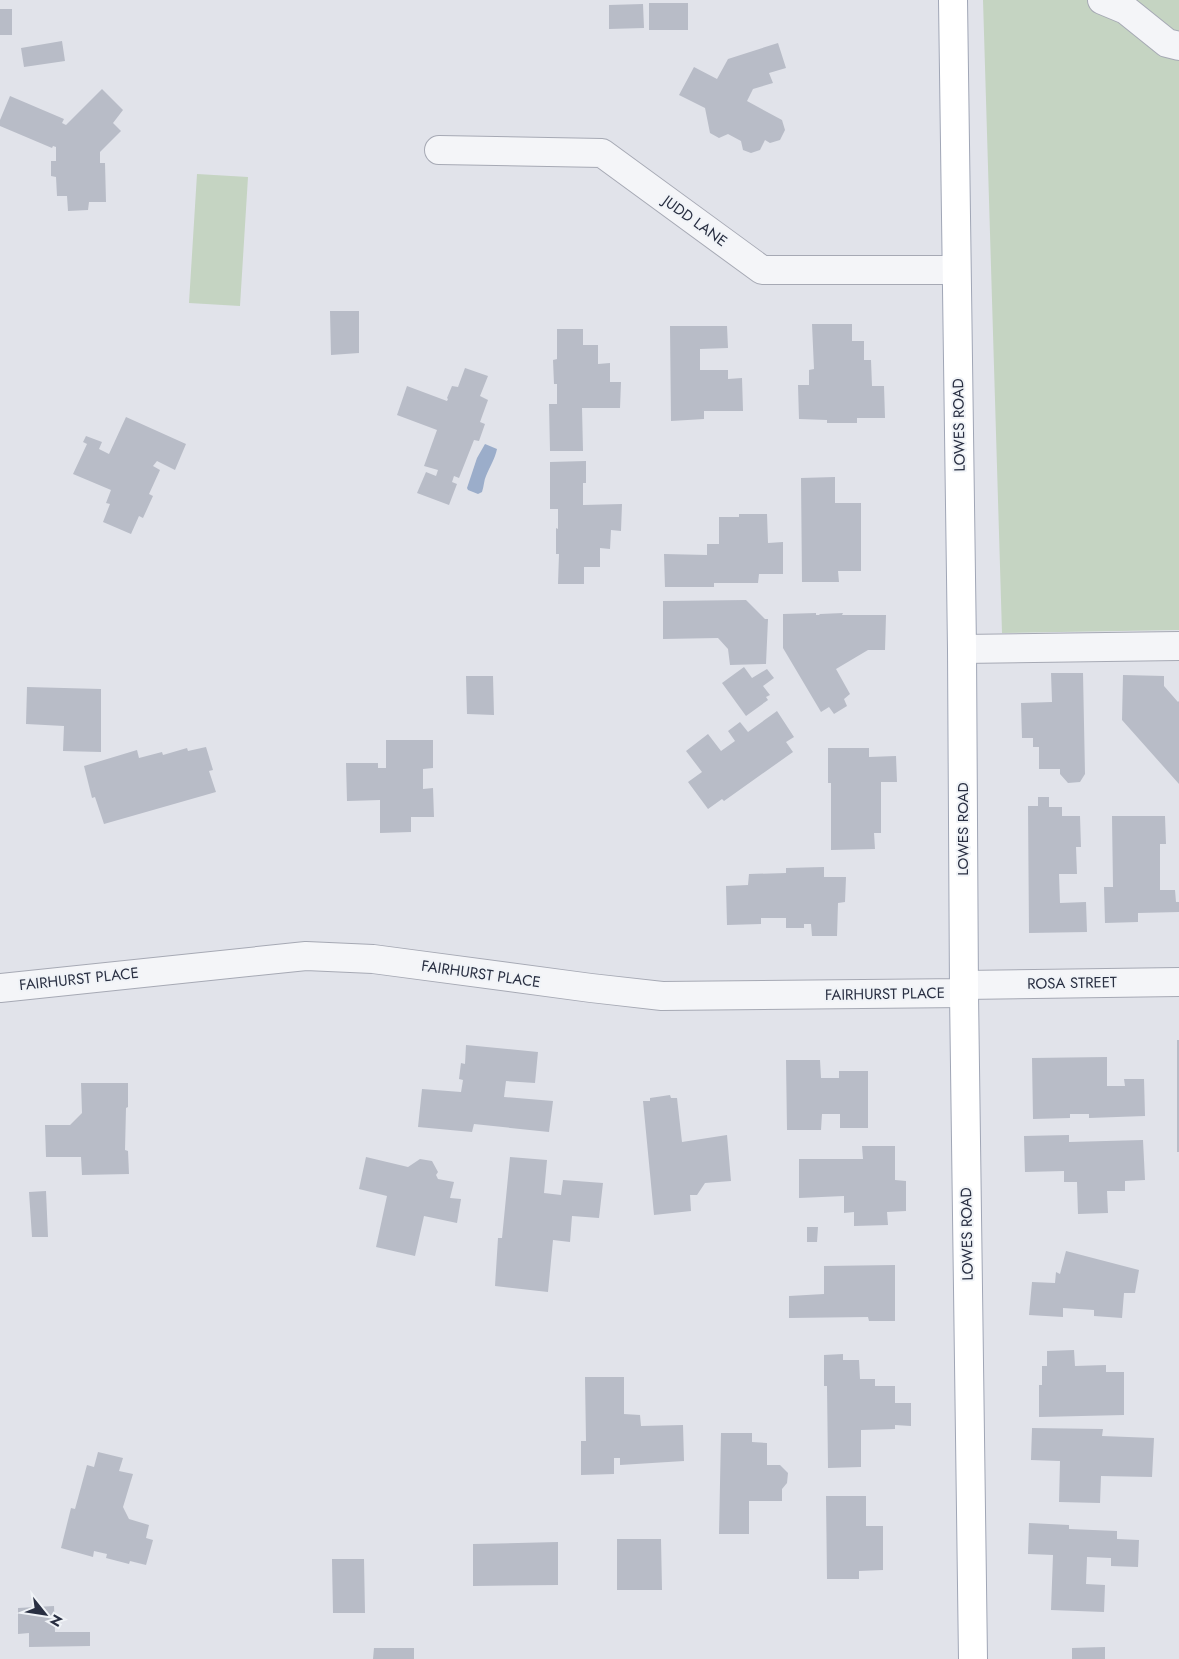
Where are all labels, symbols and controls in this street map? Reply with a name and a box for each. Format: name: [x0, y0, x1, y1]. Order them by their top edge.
street label: JUDD LANE: [657, 189, 732, 252]
street label: LOWES ROAD: [947, 378, 971, 472]
street label: LOWES ROAD: [952, 782, 974, 876]
street label: FAIRHURST PLACE: [420, 955, 542, 993]
street label: FAIRHURST PLACE: [18, 962, 140, 996]
street label: ROSA STREET: [1027, 971, 1117, 995]
street label: FAIRHURST PLACE: [825, 982, 945, 1006]
street label: LOWES ROAD: [955, 1187, 979, 1281]
north arrow: [20, 1589, 70, 1639]
text: N: [45, 1611, 68, 1630]

